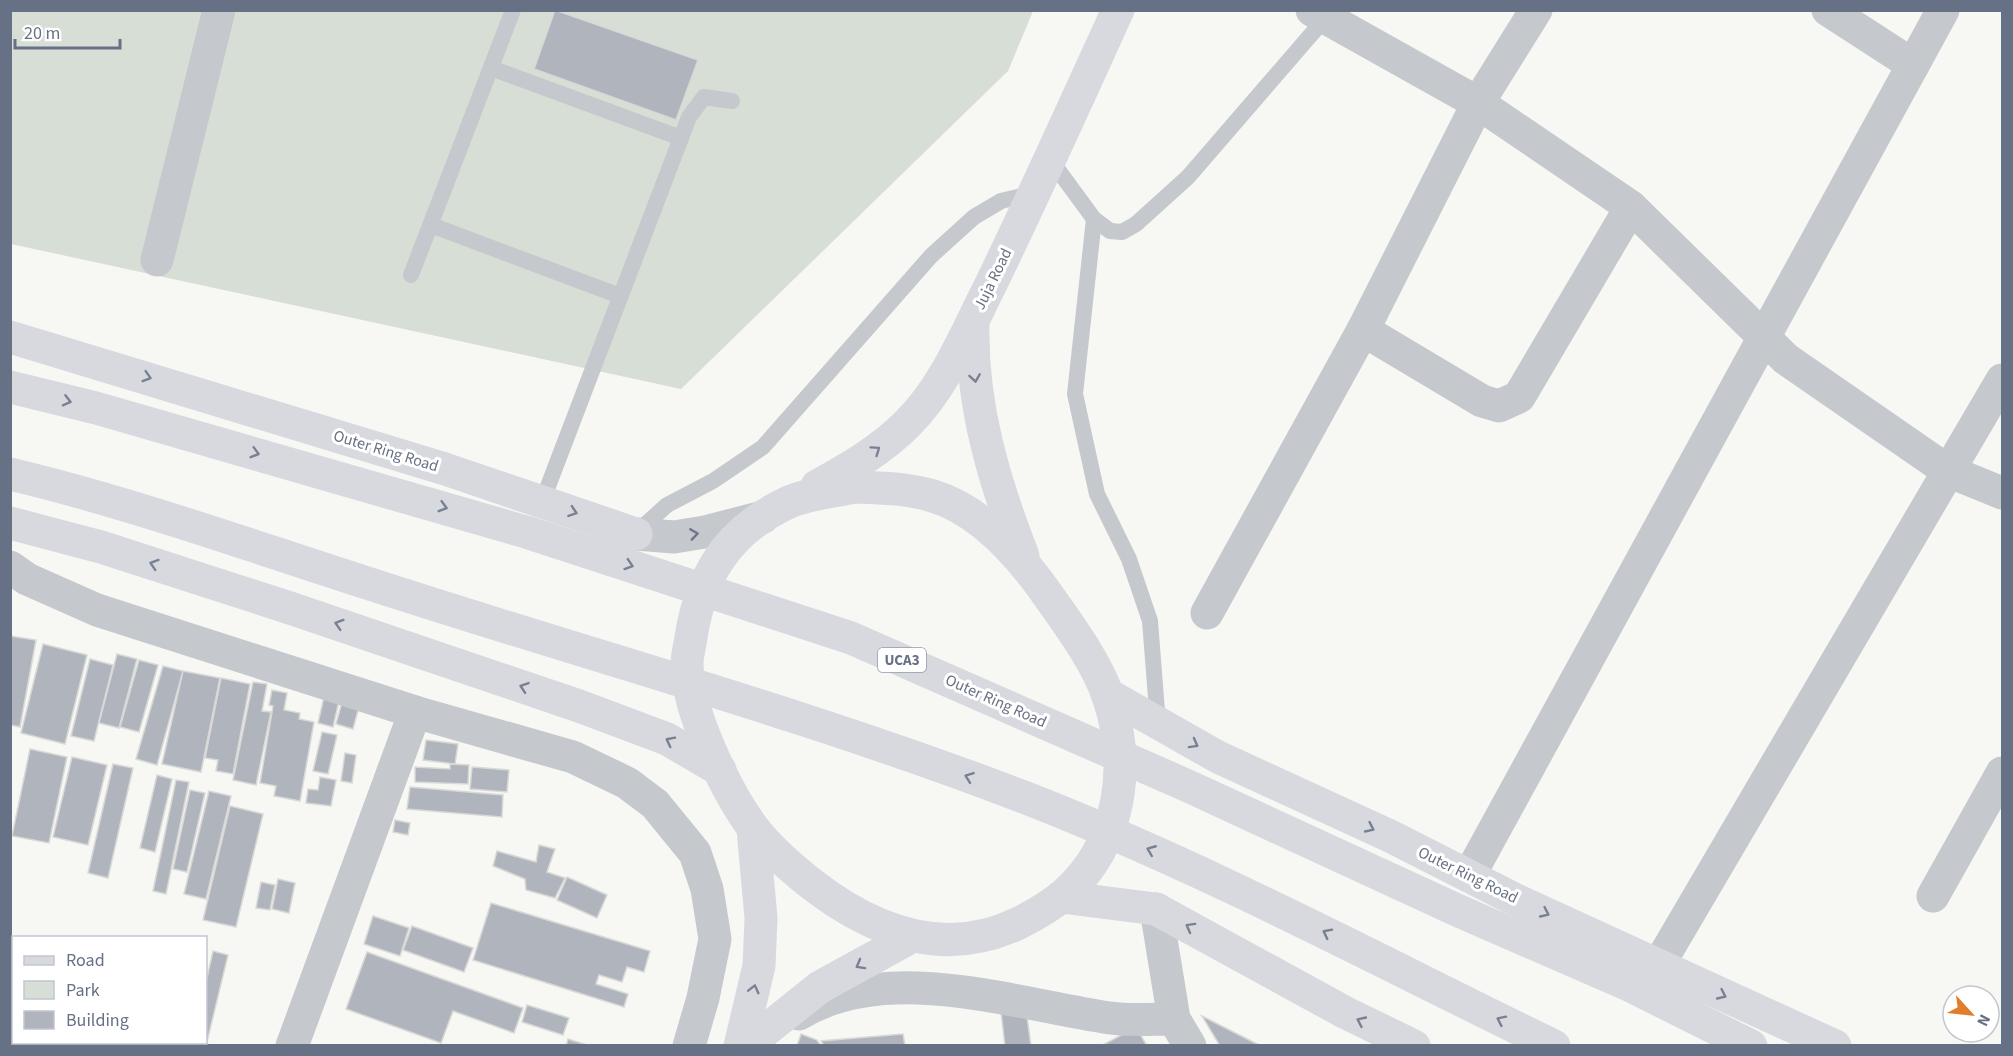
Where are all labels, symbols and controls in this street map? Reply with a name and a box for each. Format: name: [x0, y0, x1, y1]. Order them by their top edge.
scale bar: [15, 12, 120, 50]
text: 20 m: [24, 21, 60, 46]
street label: Juja Road: [969, 245, 1017, 313]
one-way arrow: [141, 370, 152, 382]
one-way arrow: [969, 374, 981, 383]
one-way arrow: [62, 393, 72, 406]
street label: Outer Ring Road: [331, 425, 441, 477]
one-way arrow: [249, 446, 260, 458]
one-way arrow: [870, 447, 881, 458]
one-way arrow: [437, 500, 448, 512]
one-way arrow: [567, 505, 578, 518]
one-way arrow: [689, 528, 698, 540]
one-way arrow: [623, 558, 634, 570]
one-way arrow: [149, 559, 160, 571]
one-way arrow: [334, 619, 345, 631]
road number: UCA3: [878, 648, 926, 672]
street label: Outer Ring Road: [942, 669, 1050, 733]
one-way arrow: [519, 681, 530, 694]
one-way arrow: [665, 736, 676, 748]
one-way arrow: [1188, 737, 1198, 748]
one-way arrow: [965, 772, 975, 785]
one-way arrow: [1364, 820, 1375, 832]
street label: Outer Ring Road: [1414, 841, 1522, 909]
one-way arrow: [1146, 845, 1157, 857]
one-way arrow: [1539, 906, 1550, 918]
one-way arrow: [1186, 923, 1196, 934]
one-way arrow: [1322, 929, 1333, 940]
legend: [12, 936, 207, 1044]
text: Road: [66, 948, 105, 973]
one-way arrow: [856, 958, 866, 969]
text: Park: [66, 978, 100, 1003]
one-way arrow: [746, 984, 759, 994]
north arrow: [1941, 984, 2001, 1044]
one-way arrow: [1716, 988, 1727, 1000]
text: Building: [66, 1008, 129, 1033]
text: N: [1971, 1011, 1996, 1030]
one-way arrow: [1497, 1015, 1508, 1027]
one-way arrow: [1357, 1016, 1368, 1028]

